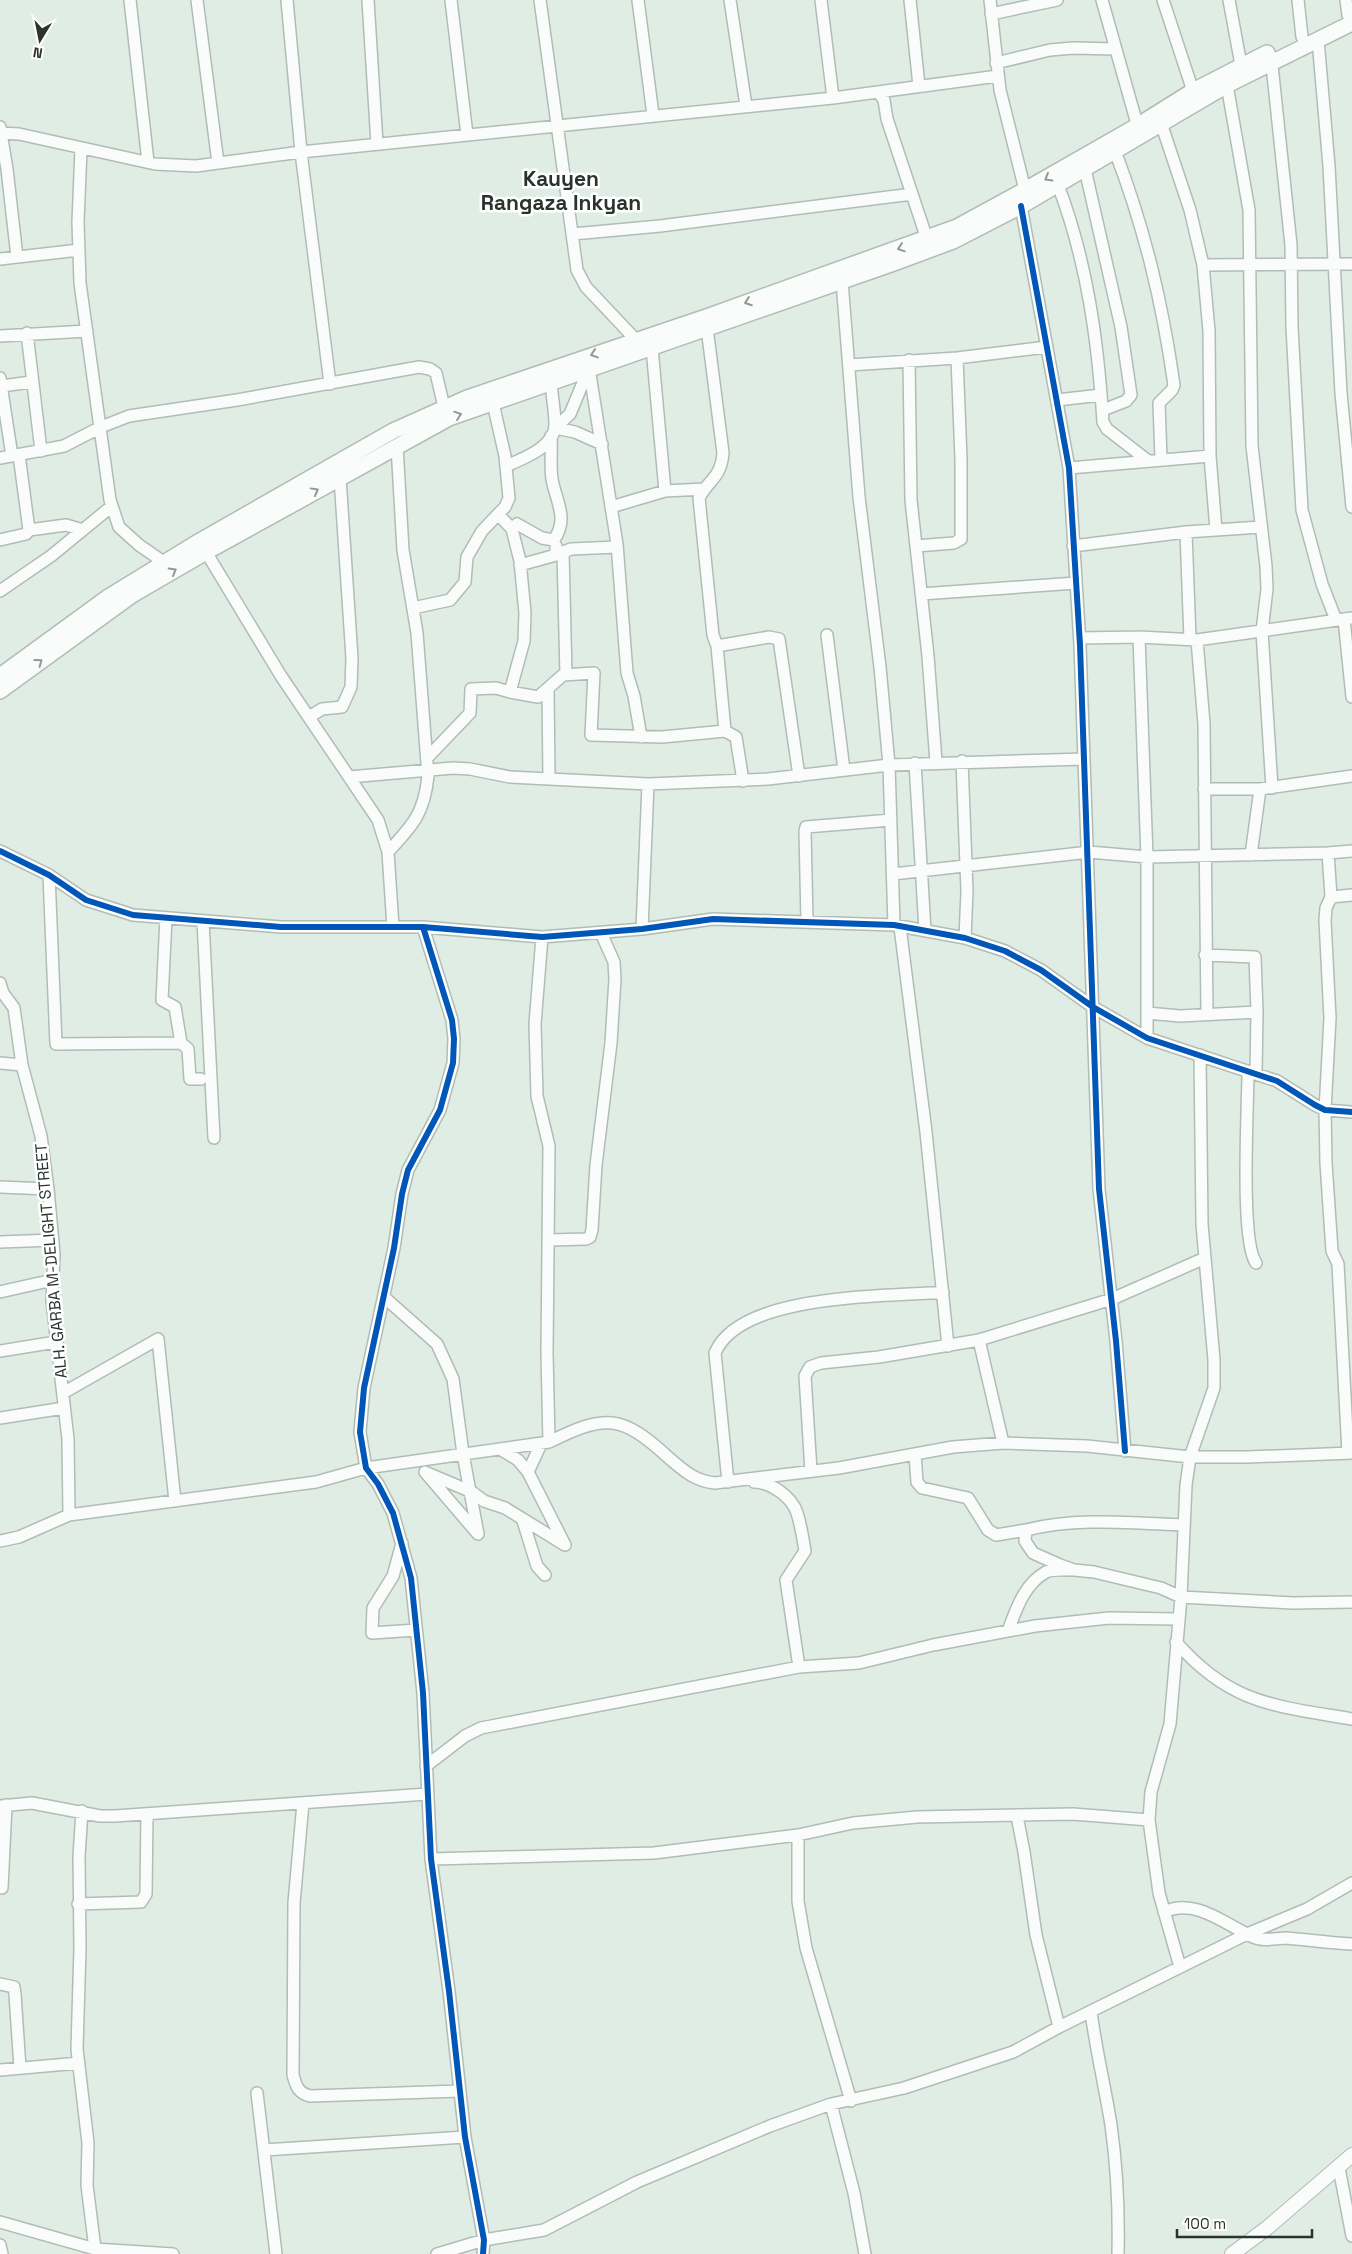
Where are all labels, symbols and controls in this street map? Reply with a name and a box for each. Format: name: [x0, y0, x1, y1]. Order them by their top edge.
north arrow: [15, 15, 65, 65]
text: N: [32, 43, 44, 62]
district label: Kauyen Rangaza Inkyan: [481, 165, 641, 216]
one-way arrow: [1044, 171, 1053, 181]
one-way arrow: [898, 242, 906, 252]
one-way arrow: [744, 296, 753, 306]
one-way arrow: [591, 349, 599, 359]
one-way arrow: [454, 410, 462, 420]
one-way arrow: [310, 487, 319, 497]
one-way arrow: [168, 567, 177, 577]
one-way arrow: [33, 659, 43, 668]
street label: ALH. GARBA M-DELIGHT STREET: [30, 1143, 72, 1379]
scale bar: [1177, 2206, 1312, 2238]
text: 100 m: [1184, 2214, 1226, 2233]

